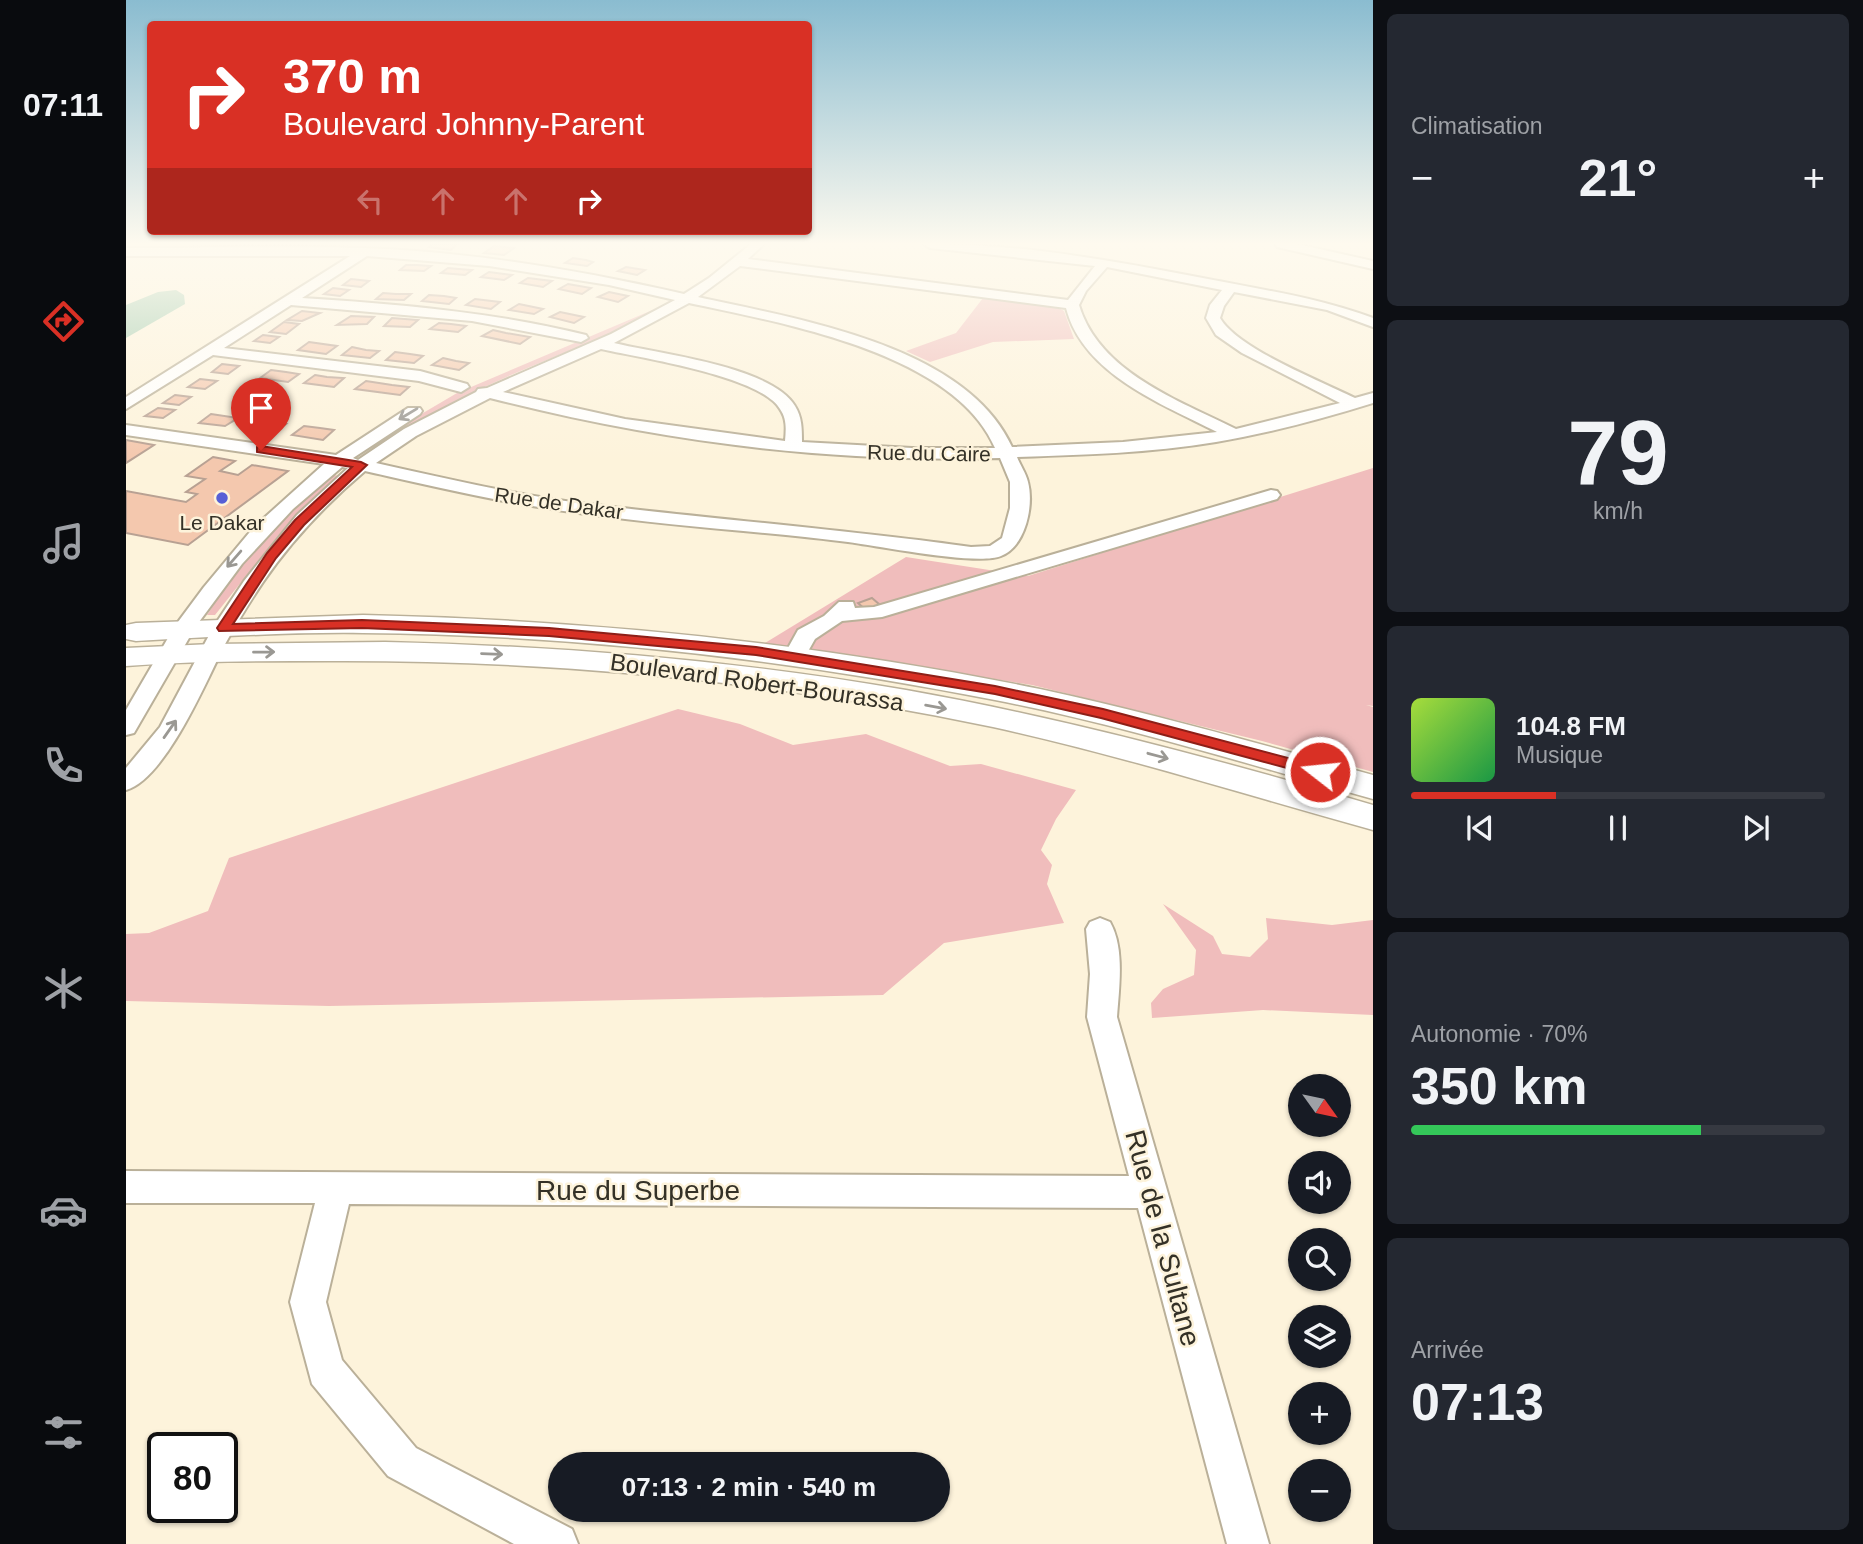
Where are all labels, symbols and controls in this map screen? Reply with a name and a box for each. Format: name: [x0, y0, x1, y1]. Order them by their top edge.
icon: right: [168, 49, 259, 140]
text: 370 m: [283, 49, 422, 103]
text: 07:11: [23, 87, 103, 123]
text: Boulevard Johnny-Parent: [283, 106, 644, 142]
text: Climatisation: [1411, 113, 1543, 139]
text: 21°: [1579, 149, 1657, 207]
text: −: [1411, 157, 1433, 199]
text: +: [1803, 157, 1825, 199]
icon: left: [351, 182, 389, 220]
icon: ahead: [424, 182, 462, 220]
icon: ahead: [497, 182, 535, 220]
icon: right: [570, 182, 608, 220]
icon: directions: [39, 297, 88, 346]
pin: [231, 378, 291, 450]
icon: arrive: [242, 389, 280, 427]
text: 79: [1567, 402, 1669, 503]
one-way arrow: [399, 408, 419, 422]
street label: Rue du Caire: [867, 440, 991, 466]
street label: Rue de Dakar: [493, 483, 625, 523]
marker: Le Dakar: [214, 490, 230, 506]
text: km/h: [1593, 498, 1643, 524]
place label: Le Dakar: [179, 511, 265, 534]
icon: music: [39, 519, 88, 568]
one-way arrow: [226, 550, 242, 568]
one-way arrow: [253, 645, 276, 659]
one-way arrow: [480, 648, 503, 661]
street label: Boulevard Robert-Bourassa: [608, 648, 906, 716]
one-way arrow: [924, 701, 947, 714]
text: 104.8 FM: [1516, 711, 1626, 741]
one-way arrow: [163, 720, 177, 739]
position arrow: [1283, 735, 1357, 809]
icon: phone: [39, 741, 88, 790]
text: Musique: [1516, 742, 1603, 768]
one-way arrow: [1146, 750, 1169, 763]
icon: previous: [1461, 809, 1499, 847]
icon: pause: [1599, 809, 1637, 847]
icon: next: [1737, 809, 1775, 847]
icon: climate: [39, 964, 88, 1013]
text: Autonomie · 70%: [1411, 1021, 1587, 1047]
text: 350 km: [1411, 1057, 1587, 1115]
north arrow: [1288, 1074, 1351, 1138]
map controls: [1288, 1074, 1351, 1522]
street label: Rue de la Sultane: [1119, 1126, 1207, 1350]
button: sound: [1288, 1151, 1351, 1214]
street label: Rue du Superbe: [536, 1175, 740, 1206]
icon: car: [39, 1186, 88, 1235]
button: search: [1288, 1228, 1351, 1291]
button: layers: [1288, 1305, 1351, 1368]
text: Arrivée: [1411, 1337, 1484, 1363]
text: 07:13: [1411, 1373, 1544, 1431]
button: +: [1288, 1382, 1351, 1445]
icon: filters: [39, 1408, 88, 1457]
speed limit sign: 80: [147, 1432, 238, 1523]
button: −: [1288, 1459, 1351, 1522]
text: 07:13 · 2 min · 540 m: [622, 1472, 876, 1502]

